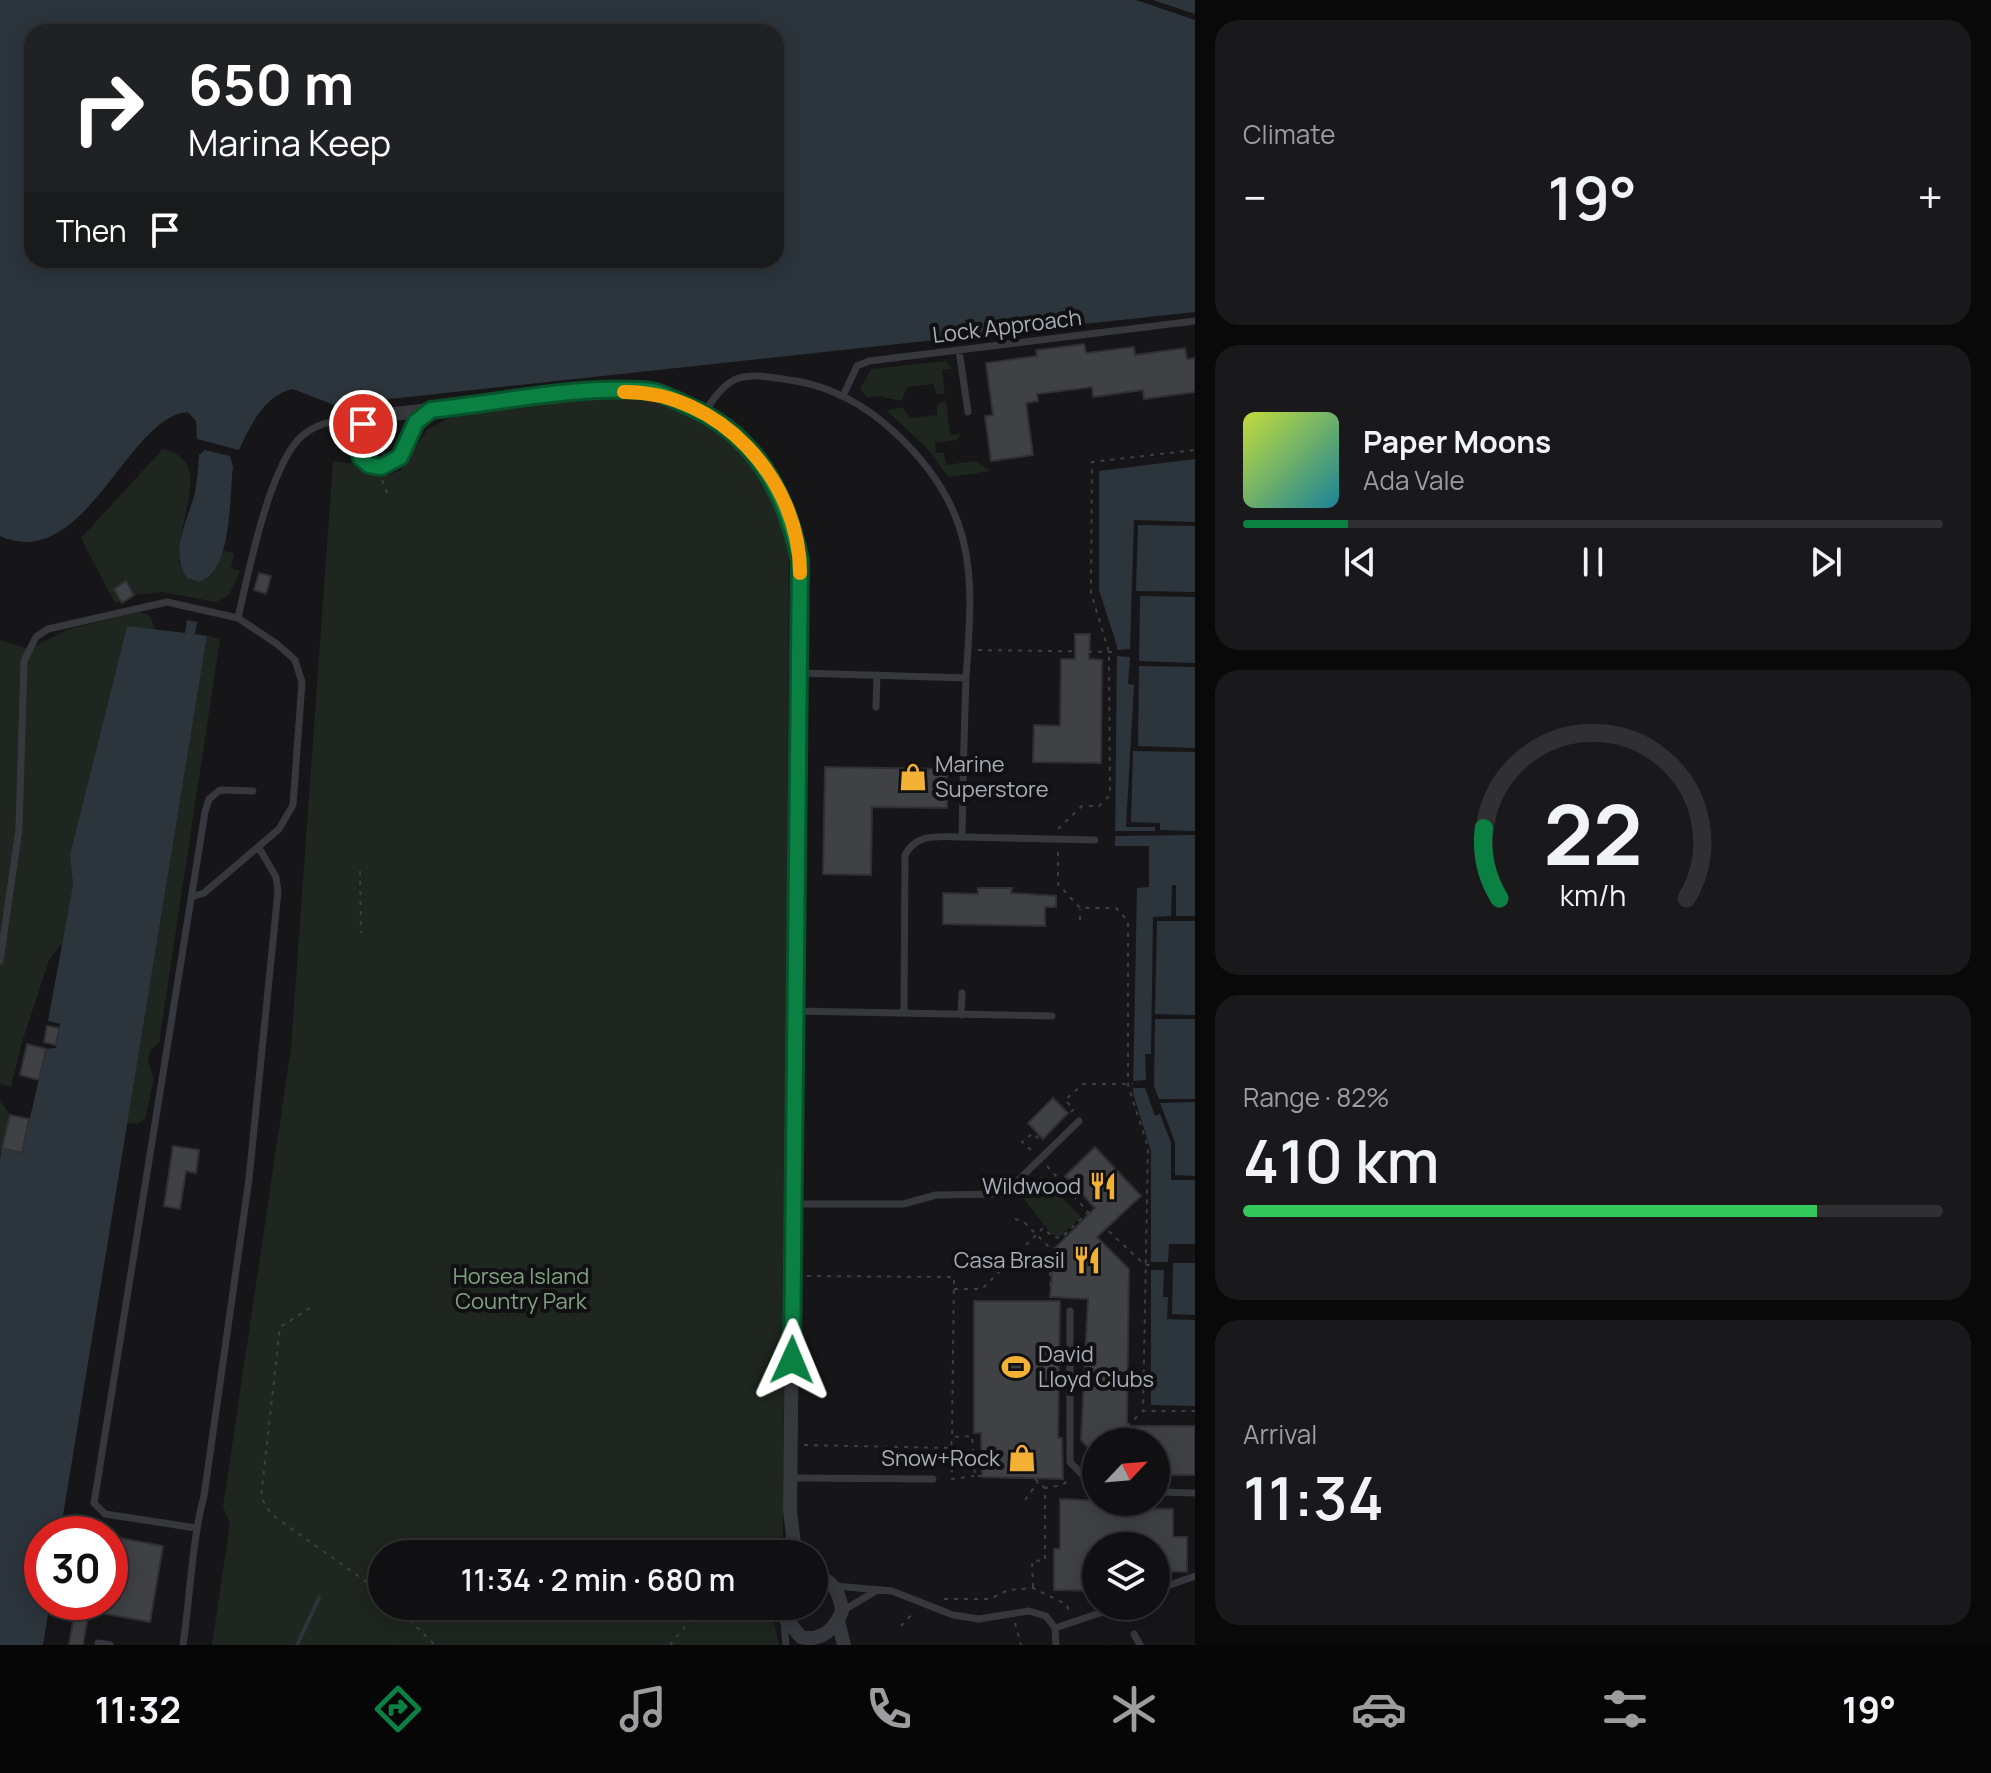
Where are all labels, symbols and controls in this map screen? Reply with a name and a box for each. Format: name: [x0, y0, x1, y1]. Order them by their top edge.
text: 650 m: [188, 45, 354, 122]
icon: right: [56, 56, 160, 160]
text: Climate: [1243, 116, 1335, 152]
text: Marina Keep: [188, 118, 391, 167]
text: 19°: [1547, 156, 1637, 238]
text: −: [1243, 167, 1267, 227]
text: +: [1918, 167, 1943, 227]
icon: arrive: [143, 208, 187, 252]
text: Then: [56, 210, 127, 251]
street label: Lock Approach: [931, 302, 1083, 350]
pin: [329, 390, 397, 458]
icon: arrive: [341, 402, 385, 446]
text: Paper Moons: [1363, 421, 1551, 462]
text: Ada Vale: [1363, 462, 1465, 498]
icon: previous: [1338, 540, 1382, 584]
icon: pause: [1571, 540, 1615, 584]
icon: next: [1804, 540, 1848, 584]
place label: Marine Superstore: [935, 749, 1049, 804]
shop icon: Marine Superstore: [898, 762, 928, 792]
text: 22: [1543, 775, 1643, 889]
text: km/h: [1560, 876, 1626, 915]
text: Range · 82%: [1243, 1079, 1390, 1115]
text: 410 km: [1243, 1119, 1439, 1201]
place label: Wildwood: [982, 1171, 1081, 1201]
restaurant icon: Wildwood: [1088, 1171, 1118, 1201]
place label: Casa Brasil: [954, 1245, 1065, 1275]
restaurant icon: Casa Brasil: [1072, 1245, 1102, 1275]
park label: Horsea Island Country Park: [453, 1261, 589, 1316]
position arrow: [750, 1318, 834, 1402]
place label: David Lloyd Clubs: [1038, 1339, 1154, 1394]
sports icon: David Lloyd Clubs: [1001, 1352, 1031, 1382]
text: Arrival: [1243, 1416, 1317, 1452]
north arrow: [1082, 1428, 1170, 1516]
map controls: [1082, 1428, 1170, 1620]
place label: Snow+Rock: [881, 1443, 1001, 1473]
shop icon: Snow+Rock: [1007, 1443, 1037, 1473]
text: 11:34: [1243, 1456, 1384, 1538]
speed limit sign: 30: [24, 1516, 128, 1620]
button: layers: [1082, 1532, 1170, 1620]
text: 11:34 · 2 min · 680 m: [461, 1559, 735, 1600]
icon: directions: [370, 1681, 426, 1737]
icon: music: [615, 1681, 671, 1737]
icon: phone: [861, 1681, 917, 1737]
icon: climate: [1106, 1681, 1162, 1737]
icon: car: [1351, 1681, 1407, 1737]
icon: filters: [1597, 1681, 1653, 1737]
text: 11:32: [95, 1685, 181, 1734]
text: 19°: [1842, 1685, 1896, 1734]

